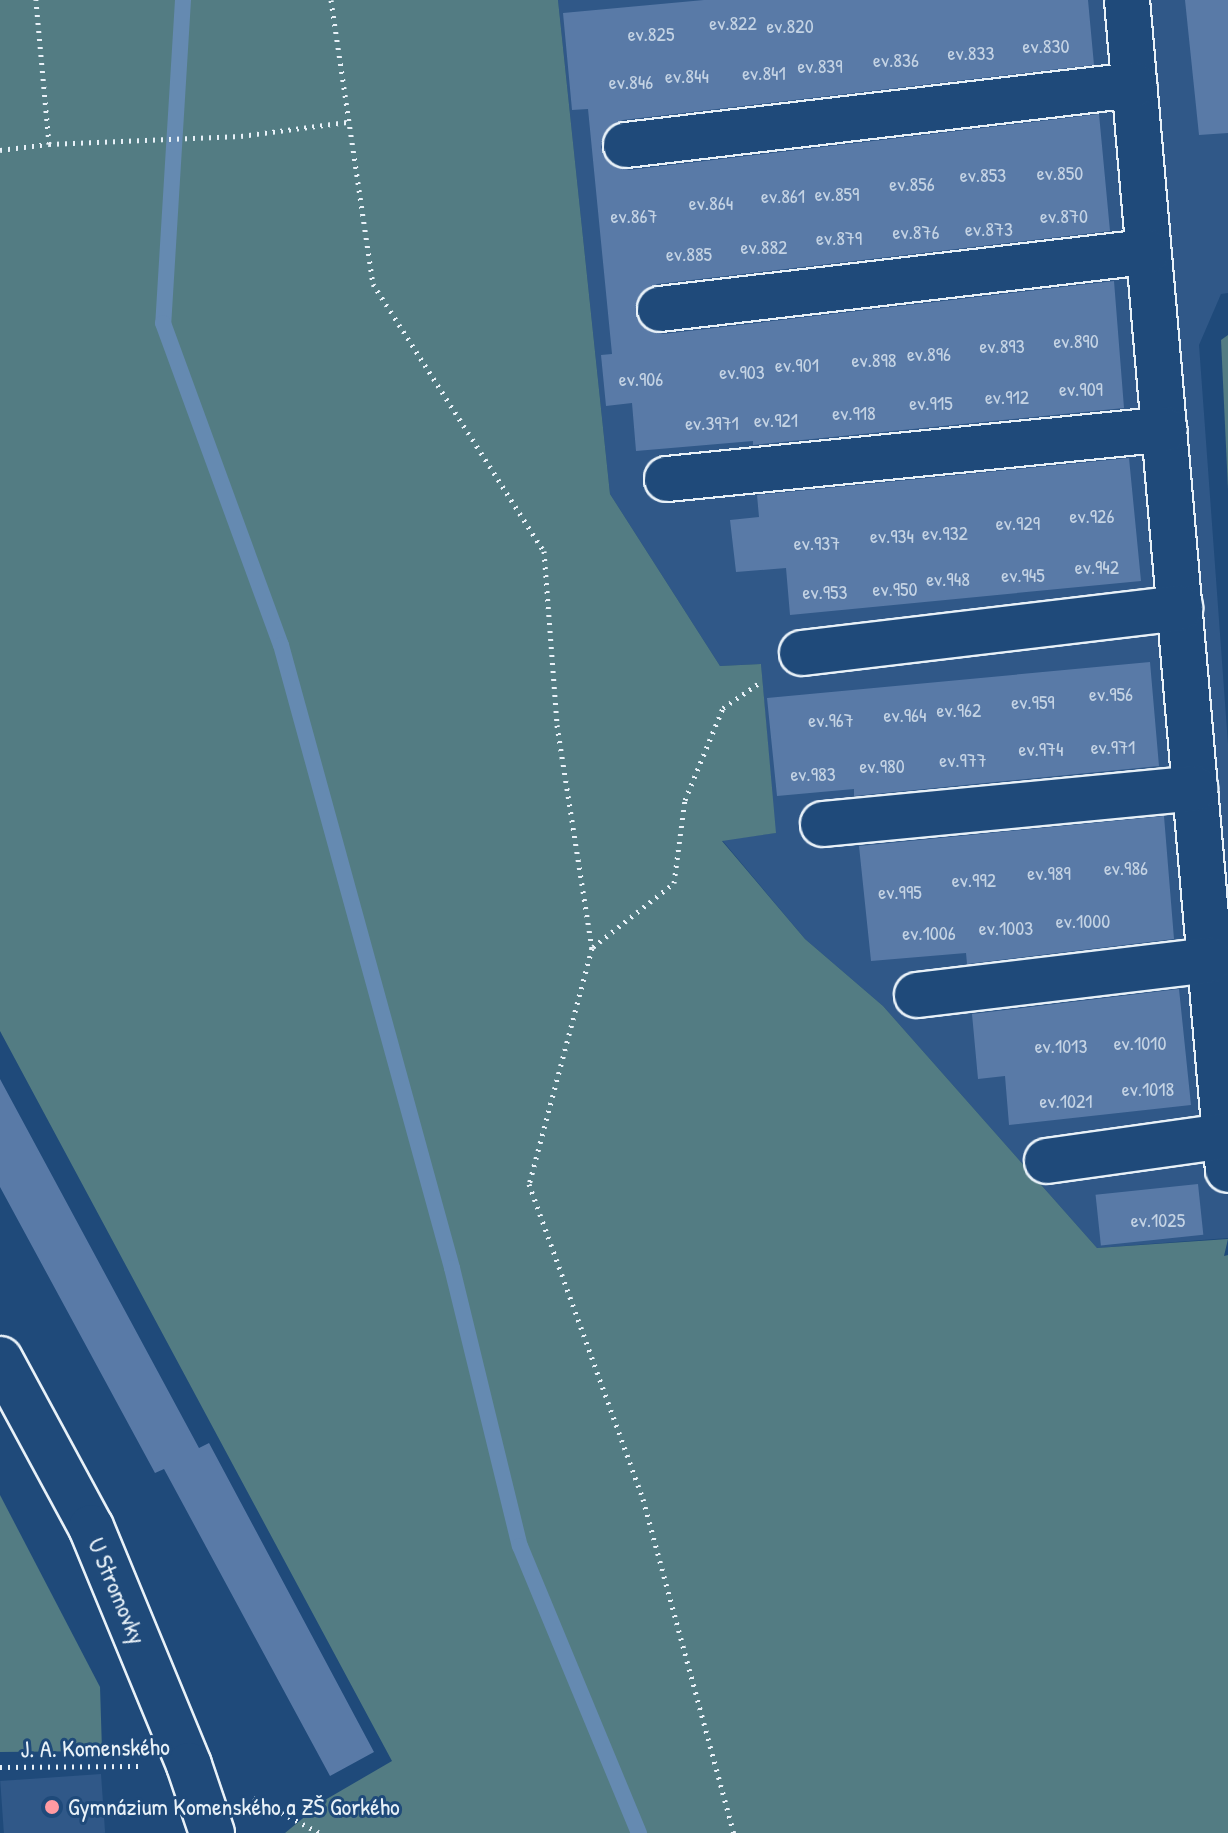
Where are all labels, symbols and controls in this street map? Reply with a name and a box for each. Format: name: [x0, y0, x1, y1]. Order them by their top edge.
house number: ev.822: [709, 10, 757, 34]
house number: ev.820: [766, 13, 814, 37]
house number: ev.825: [628, 21, 674, 45]
house number: ev.830: [1023, 33, 1069, 57]
house number: ev.833: [948, 40, 994, 64]
house number: ev.836: [873, 47, 919, 71]
house number: ev.839: [797, 53, 843, 77]
house number: ev.841: [742, 60, 786, 84]
house number: ev.844: [665, 63, 709, 87]
house number: ev.846: [609, 69, 653, 93]
house number: ev.850: [1037, 160, 1083, 184]
house number: ev.853: [960, 162, 1006, 186]
house number: ev.856: [889, 171, 935, 195]
house number: ev.859: [815, 181, 859, 205]
house number: ev.861: [761, 183, 805, 207]
house number: ev.864: [689, 190, 733, 214]
house number: ev.867: [611, 203, 657, 227]
house number: ev.870: [1040, 203, 1088, 227]
house number: ev.873: [965, 216, 1013, 240]
house number: ev.876: [893, 219, 939, 243]
house number: ev.879: [816, 225, 862, 249]
house number: ev.882: [741, 234, 787, 258]
house number: ev.885: [666, 241, 712, 265]
house number: ev.890: [1053, 328, 1099, 352]
house number: ev.893: [979, 333, 1025, 357]
house number: ev.896: [907, 341, 951, 365]
house number: ev.898: [852, 347, 896, 371]
house number: ev.901: [775, 352, 819, 376]
house number: ev.903: [719, 359, 765, 383]
house number: ev.906: [619, 366, 663, 390]
house number: ev.909: [1059, 376, 1103, 400]
house number: ev.912: [985, 384, 1029, 408]
house number: ev.915: [909, 390, 953, 414]
house number: ev.918: [832, 400, 876, 424]
house number: ev.921: [754, 407, 798, 431]
house number: ev.3971: [685, 410, 739, 434]
house number: ev.926: [1070, 503, 1114, 527]
house number: ev.929: [996, 510, 1040, 534]
house number: ev.932: [922, 520, 968, 544]
house number: ev.934: [870, 523, 914, 547]
house number: ev.937: [794, 530, 840, 554]
house number: ev.942: [1075, 554, 1119, 578]
house number: ev.945: [1001, 562, 1045, 586]
house number: ev.948: [926, 566, 970, 590]
house number: ev.950: [873, 576, 917, 600]
house number: ev.953: [803, 579, 847, 603]
house number: ev.956: [1089, 681, 1133, 705]
house number: ev.959: [1011, 689, 1055, 713]
house number: ev.962: [937, 697, 981, 721]
house number: ev.964: [883, 702, 927, 726]
house number: ev.967: [808, 707, 854, 731]
house number: ev.971: [1091, 734, 1135, 758]
house number: ev.974: [1019, 736, 1063, 760]
house number: ev.977: [939, 747, 987, 771]
house number: ev.980: [859, 753, 905, 777]
house number: ev.983: [790, 761, 836, 785]
house number: ev.986: [1104, 855, 1148, 879]
house number: ev.989: [1027, 860, 1071, 884]
house number: ev.992: [952, 867, 996, 891]
house number: ev.995: [878, 879, 922, 903]
house number: ev.1000: [1056, 908, 1110, 932]
house number: ev.1003: [979, 915, 1033, 939]
house number: ev.1006: [902, 920, 956, 944]
house number: ev.1010: [1114, 1030, 1166, 1054]
house number: ev.1013: [1035, 1033, 1087, 1057]
house number: ev.1018: [1122, 1076, 1174, 1100]
house number: ev.1021: [1039, 1088, 1093, 1112]
house number: ev.1025: [1131, 1207, 1185, 1231]
street label: U Stromovky: [82, 1534, 152, 1648]
street label: J. A. Komenského: [20, 1732, 170, 1764]
place label: Gymnázium Komenského a ZŠ Gorkého: [68, 1793, 400, 1821]
marker: Gymnázium Komenského a ZŠ Gorkého: [43, 1798, 61, 1816]

